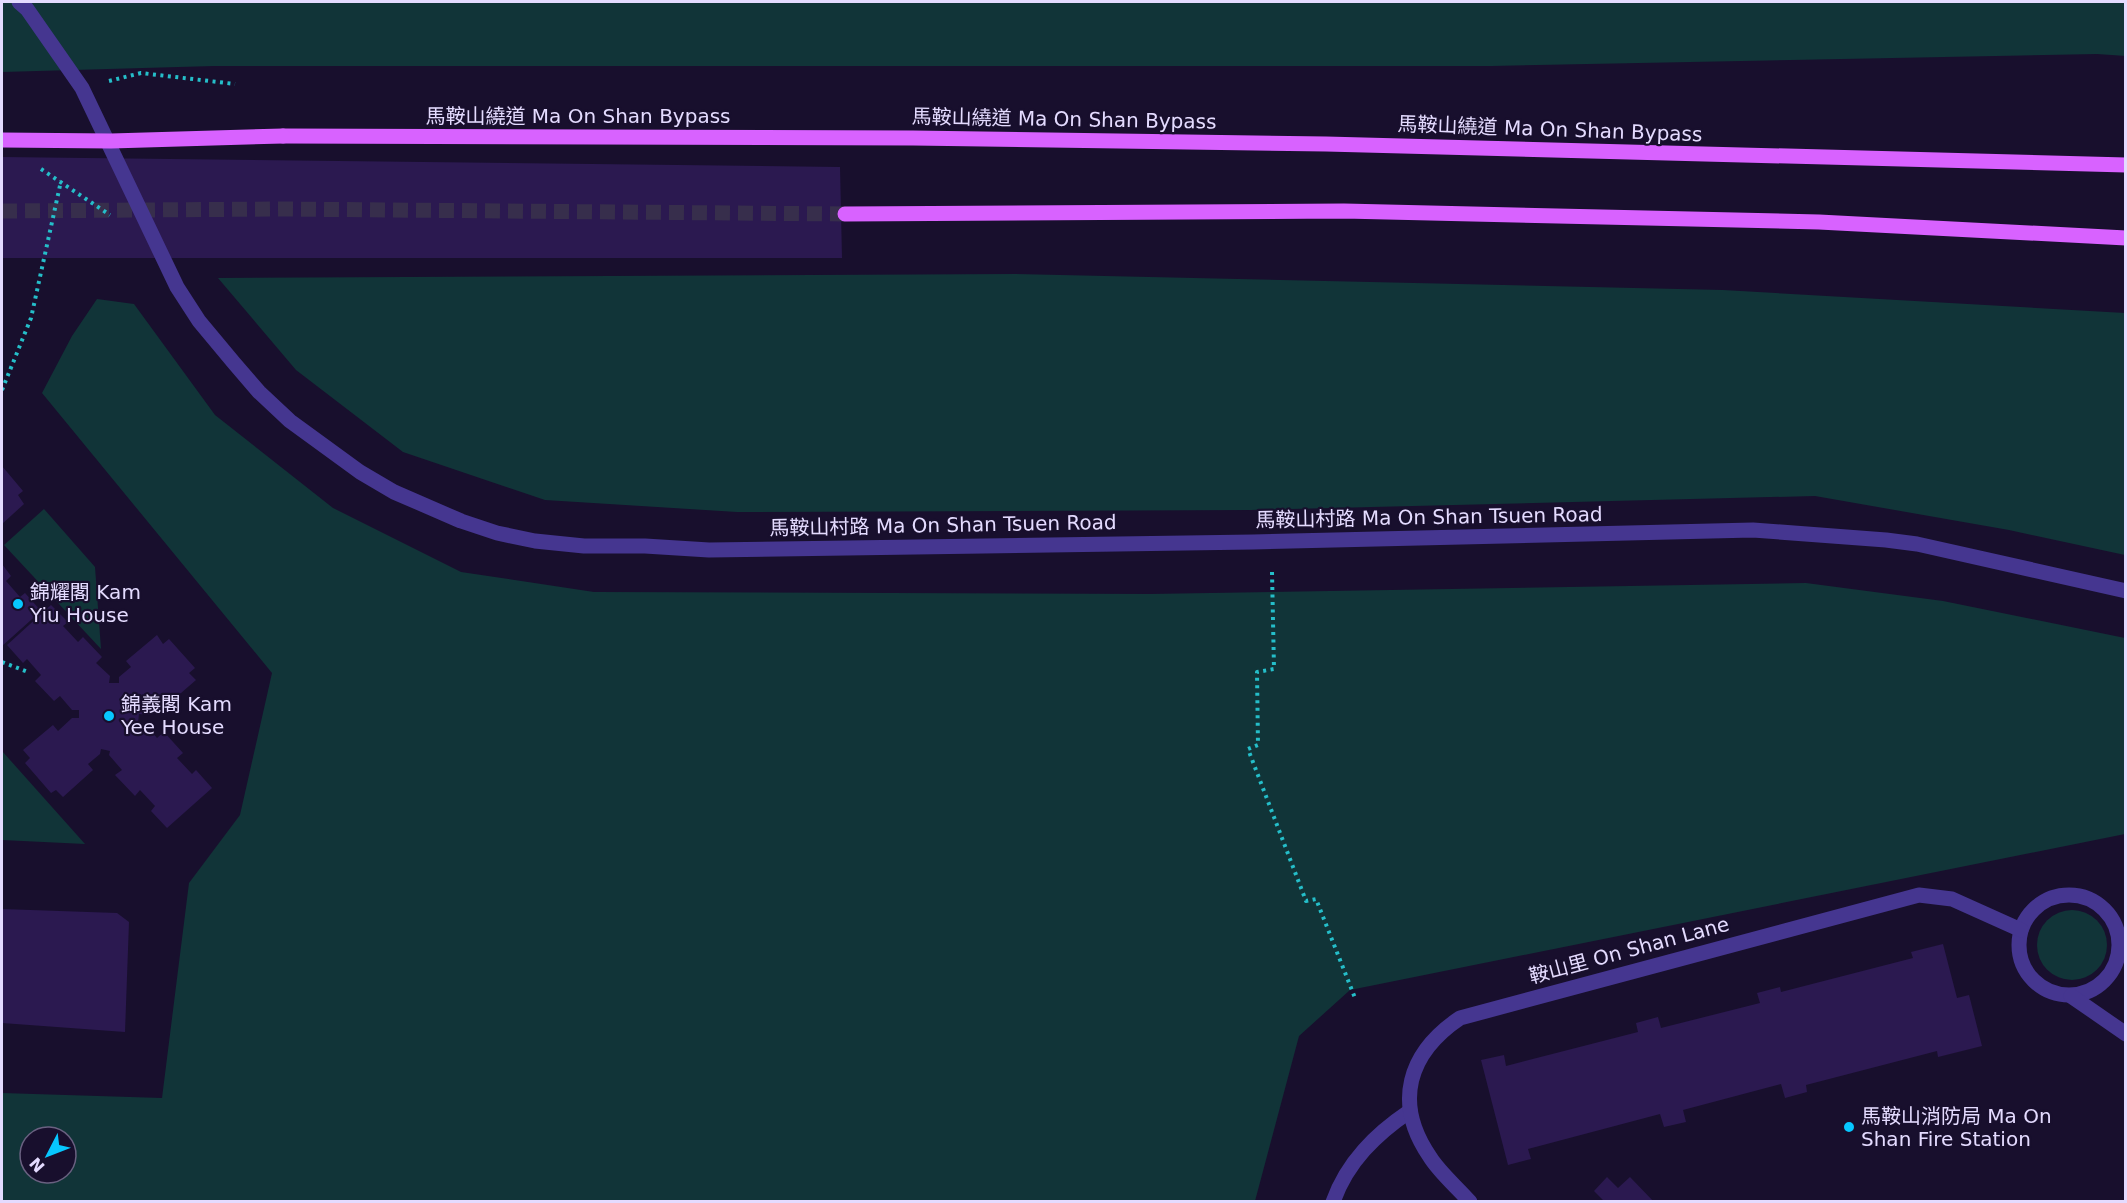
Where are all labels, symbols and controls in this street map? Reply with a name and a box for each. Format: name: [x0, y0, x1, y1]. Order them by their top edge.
street label: 馬鞍山繞道 Ma On Shan Bypass: [425, 104, 731, 128]
street label: 馬鞍山繞道 Ma On Shan Bypass: [911, 104, 1217, 134]
street label: 馬鞍山繞道 Ma On Shan Bypass: [1397, 112, 1703, 146]
street label: 馬鞍山村路 Ma On Shan Tsuen Road: [1255, 502, 1603, 532]
street label: 馬鞍山村路 Ma On Shan Tsuen Road: [769, 510, 1117, 540]
place label: 錦耀閣 Kam Yiu House: [29, 580, 141, 627]
marker: 錦耀閣 Kam Yiu House: [11, 597, 25, 611]
place label: 錦義閣 Kam Yee House: [120, 692, 232, 739]
marker: 錦義閣 Kam Yee House: [102, 709, 116, 723]
street label: 鞍山里 On Shan Lane: [1526, 912, 1732, 988]
place label: 馬鞍山消防局 Ma On Shan Fire Station: [1861, 1104, 2052, 1151]
marker: 馬鞍山消防局 Ma On Shan Fire Station: [1842, 1120, 1856, 1134]
north arrow: [18, 1125, 78, 1185]
text: N: [26, 1153, 49, 1176]

